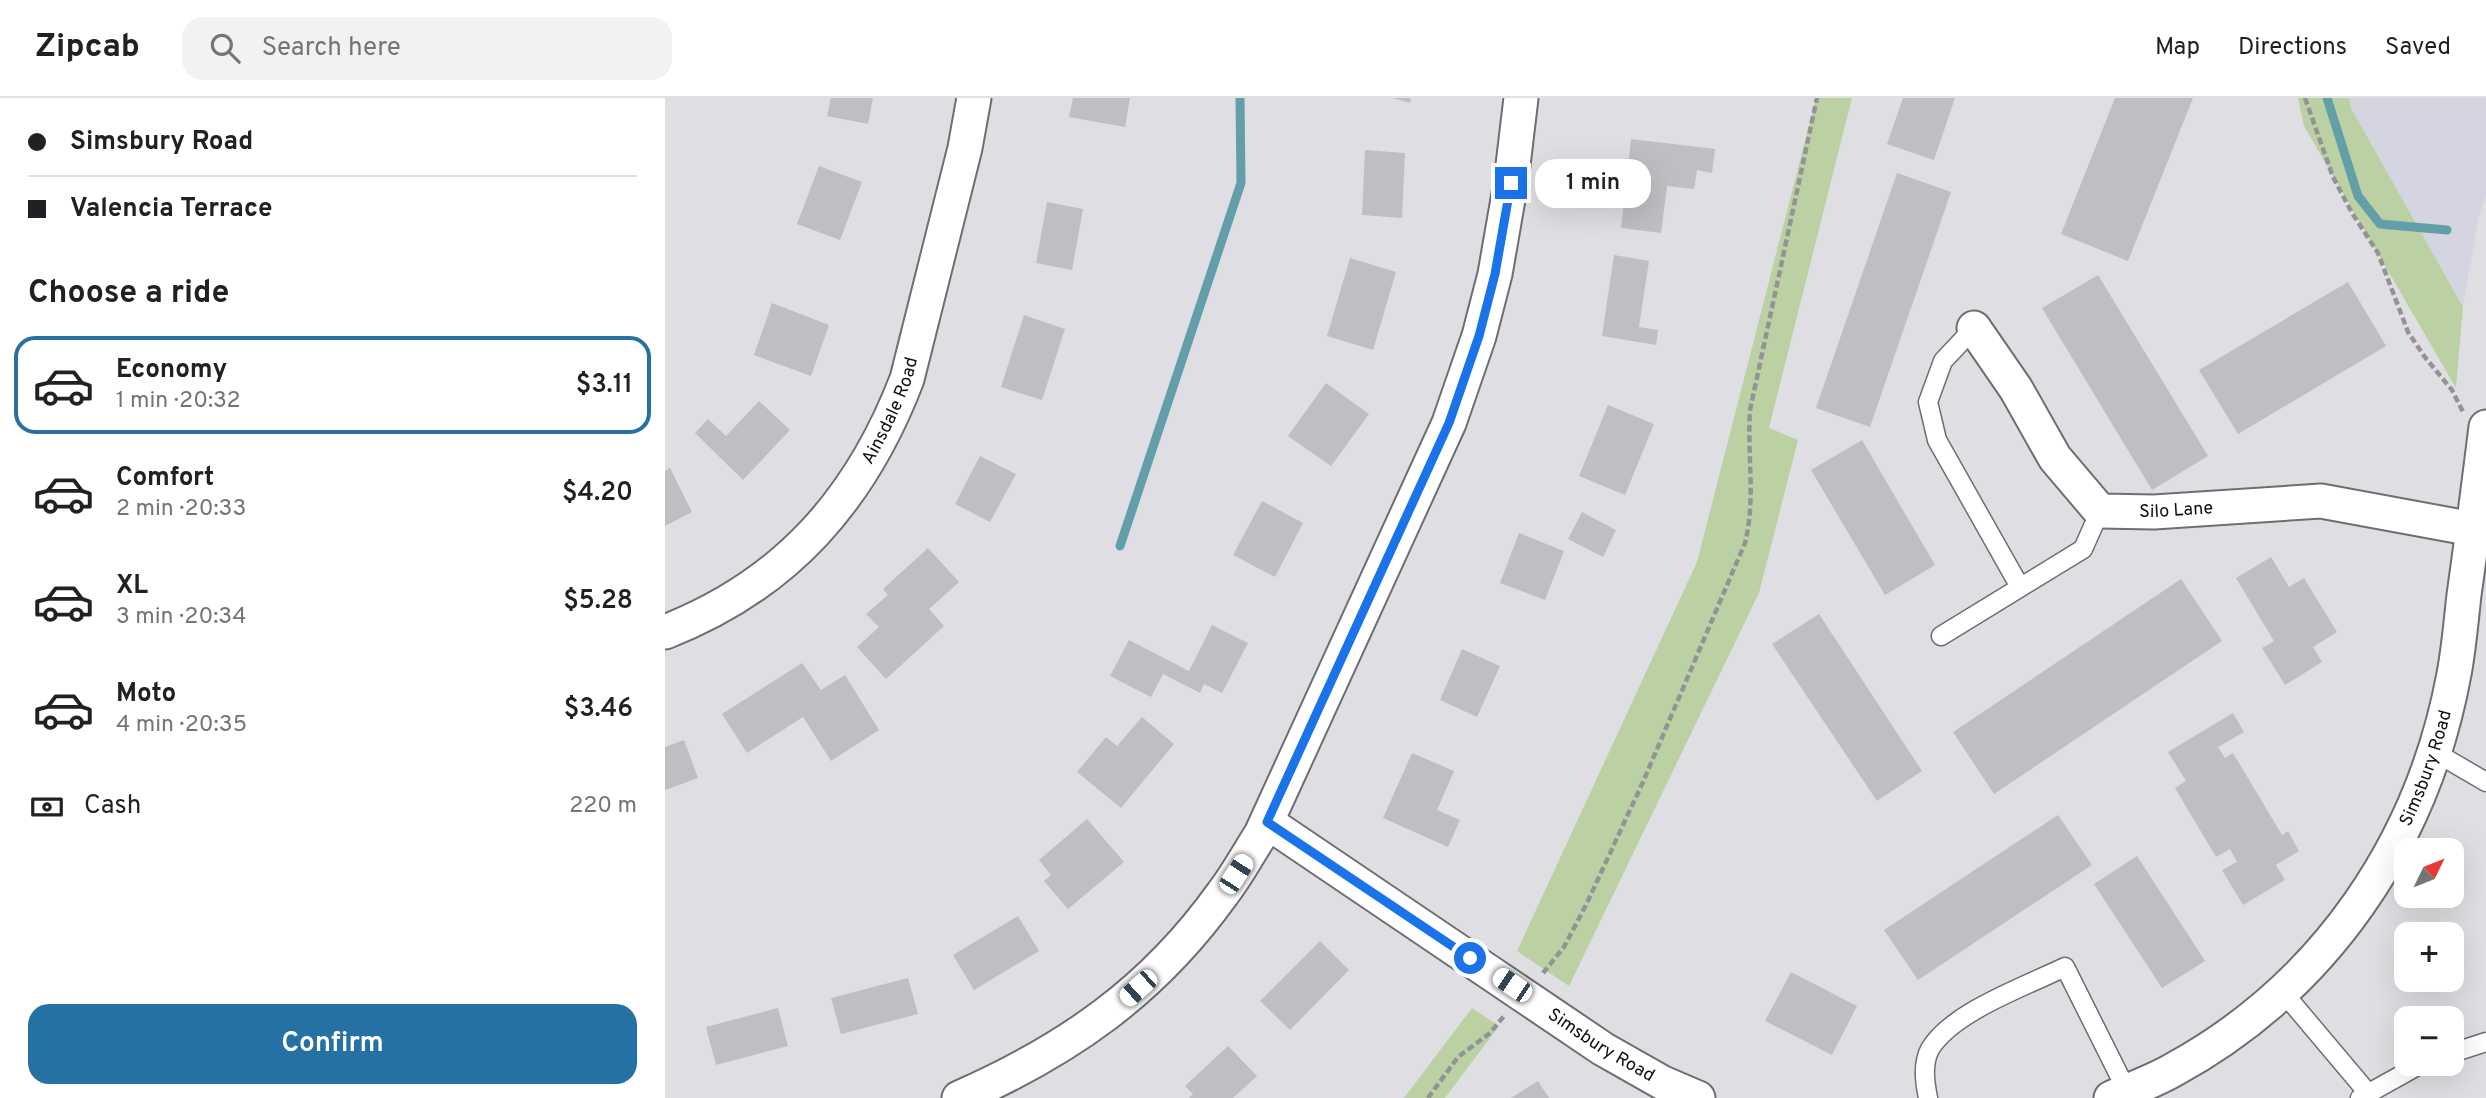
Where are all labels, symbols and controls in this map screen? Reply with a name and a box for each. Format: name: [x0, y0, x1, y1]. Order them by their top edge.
search box: [182, 17, 672, 80]
text: Zipcab: [35, 27, 140, 69]
icon: search: [206, 29, 244, 67]
text: Search here: [262, 32, 401, 65]
text: Map: [2155, 33, 2200, 63]
text: Directions: [2238, 33, 2347, 63]
text: Saved: [2385, 33, 2451, 63]
text: Simsbury Road: [70, 126, 253, 159]
callout: 1 min: [1535, 158, 1651, 208]
route end: [1495, 167, 1527, 199]
text: 1 min: [1566, 169, 1620, 198]
text: Valencia Terrace: [70, 193, 272, 226]
text: Choose a ride: [28, 274, 229, 314]
icon: car: [32, 354, 95, 417]
text: Economy: [116, 354, 227, 387]
street label: Ainsdale Road: [857, 355, 924, 469]
text: $3.11: [576, 369, 633, 402]
text: 1 min · 20:32: [116, 387, 241, 416]
icon: car: [32, 462, 95, 525]
text: Comfort: [116, 462, 214, 495]
text: $4.20: [562, 477, 633, 510]
text: 2 min · 20:33: [116, 495, 246, 524]
street label: Silo Lane: [2139, 497, 2214, 524]
icon: car: [32, 570, 95, 633]
text: XL: [116, 570, 148, 603]
text: $5.28: [563, 585, 633, 618]
text: 3 min · 20:34: [116, 603, 246, 632]
icon: car: [32, 678, 95, 741]
text: Moto: [116, 678, 176, 711]
text: $3.46: [564, 693, 633, 726]
street label: Simsbury Road: [2395, 707, 2457, 830]
text: 4 min · 20:35: [116, 711, 247, 740]
icon: cash: [28, 788, 66, 826]
text: Cash: [84, 790, 141, 823]
text: 220 m: [569, 792, 637, 821]
north arrow: [2394, 838, 2464, 908]
map controls: [2394, 838, 2464, 1076]
car: [1216, 851, 1257, 897]
button: +: [2394, 922, 2464, 992]
route start: [1454, 942, 1486, 974]
car: [1489, 965, 1536, 1005]
car: [1116, 966, 1161, 1010]
street label: Simsbury Road: [1543, 1003, 1659, 1087]
button: Confirm: [28, 1004, 637, 1084]
button: −: [2394, 1006, 2464, 1076]

